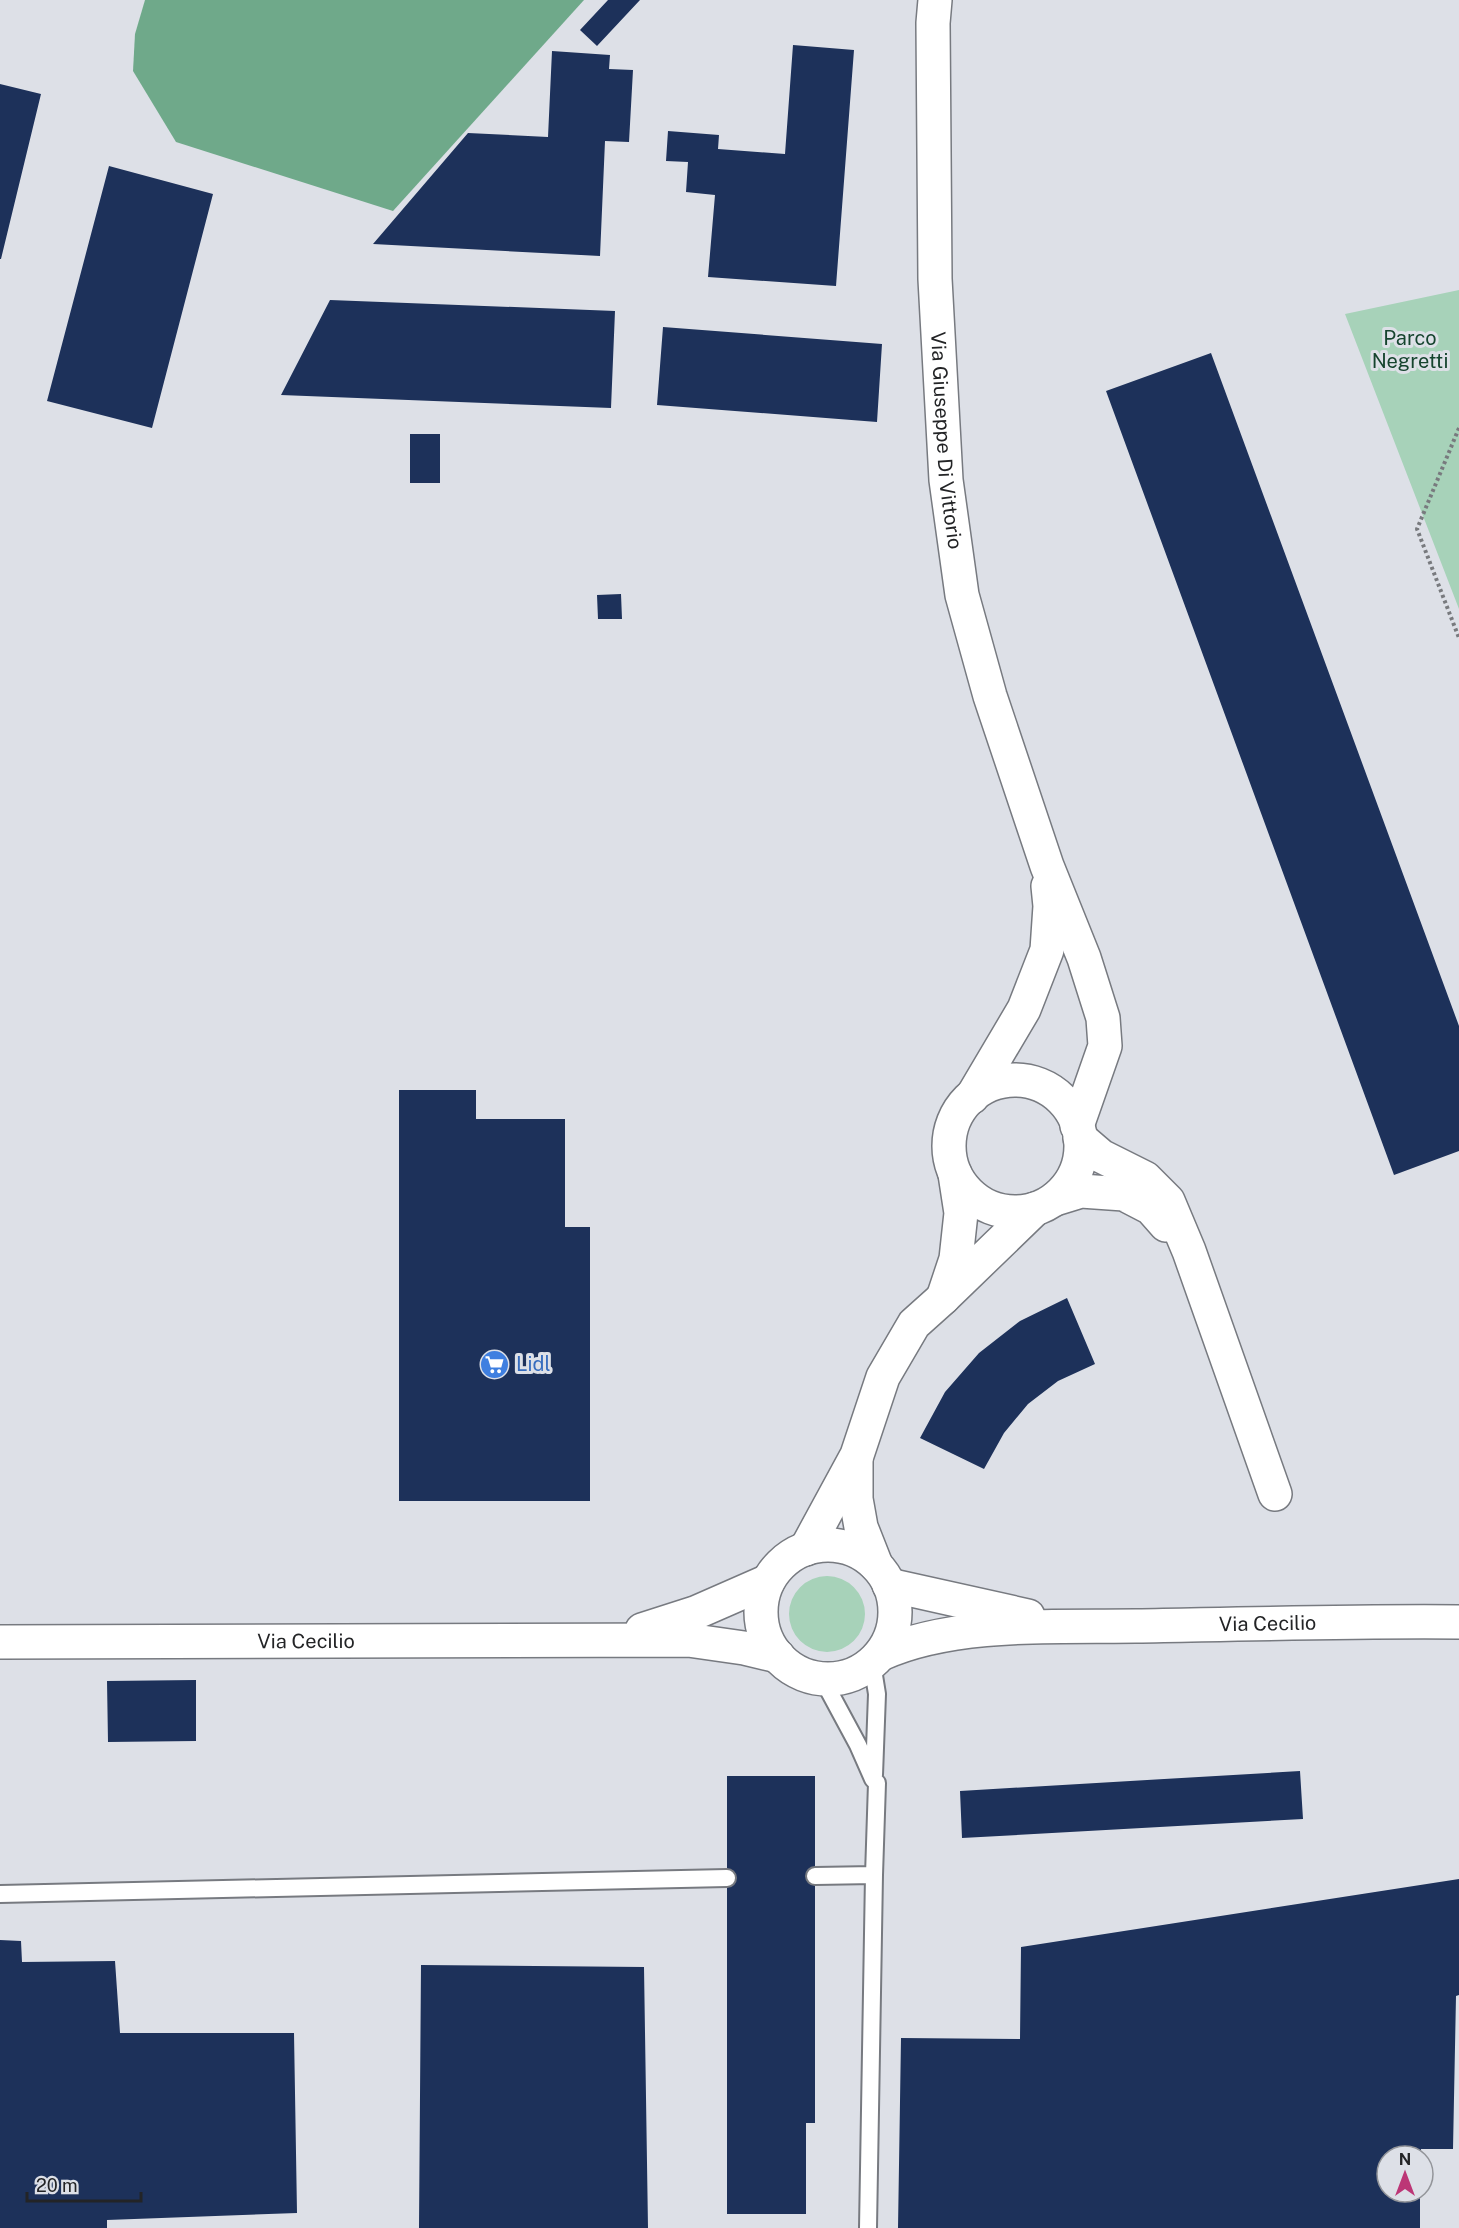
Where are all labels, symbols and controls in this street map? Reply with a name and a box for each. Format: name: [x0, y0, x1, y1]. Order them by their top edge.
park label: Parco Negretti: [1372, 326, 1448, 373]
street label: Via Giuseppe Di Vittorio: [926, 331, 968, 551]
supermarket icon: Lidl: [479, 1348, 511, 1380]
place label: Lidl: [516, 1352, 551, 1376]
street label: Via Cecilio: [1219, 1611, 1317, 1636]
street label: Via Cecilio: [257, 1629, 355, 1653]
north arrow: [1375, 2144, 1435, 2204]
text: N: [1399, 2150, 1411, 2169]
scale bar: [27, 2165, 141, 2203]
text: 20 m: [36, 2175, 78, 2196]

